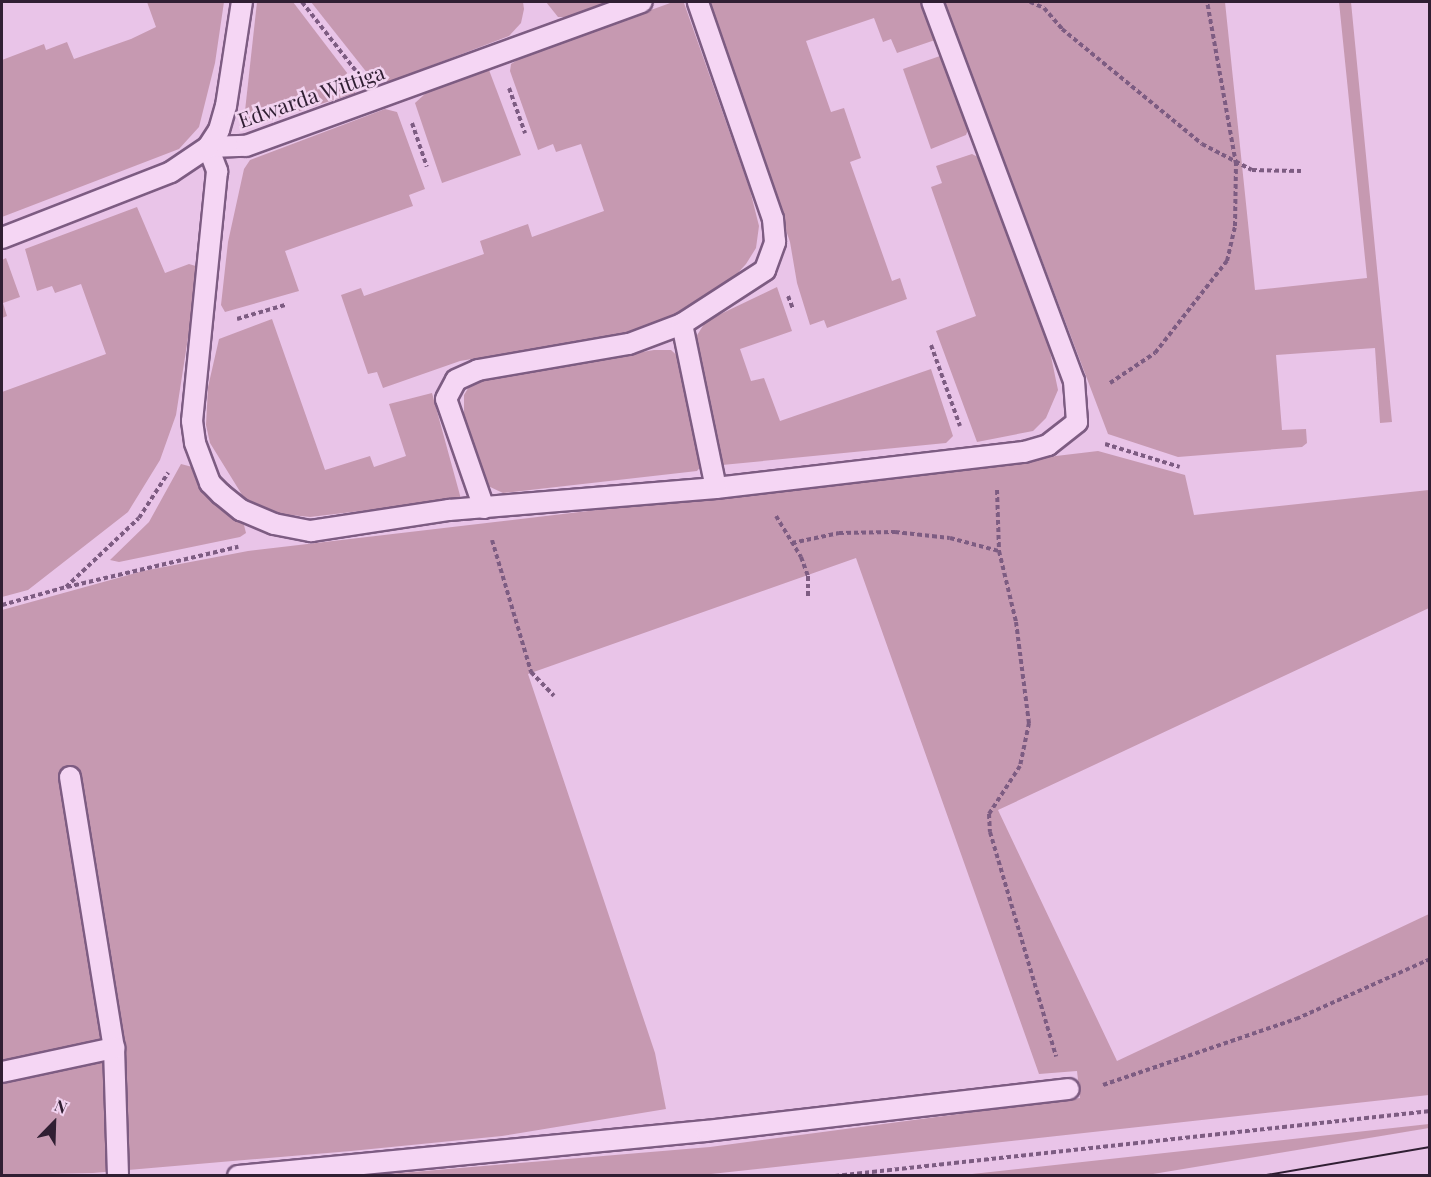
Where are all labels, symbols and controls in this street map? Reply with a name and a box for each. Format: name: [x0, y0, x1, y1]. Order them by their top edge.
street label: Edwarda Wittiga: [234, 58, 388, 132]
north arrow: [24, 1093, 84, 1153]
text: N: [52, 1094, 71, 1118]

